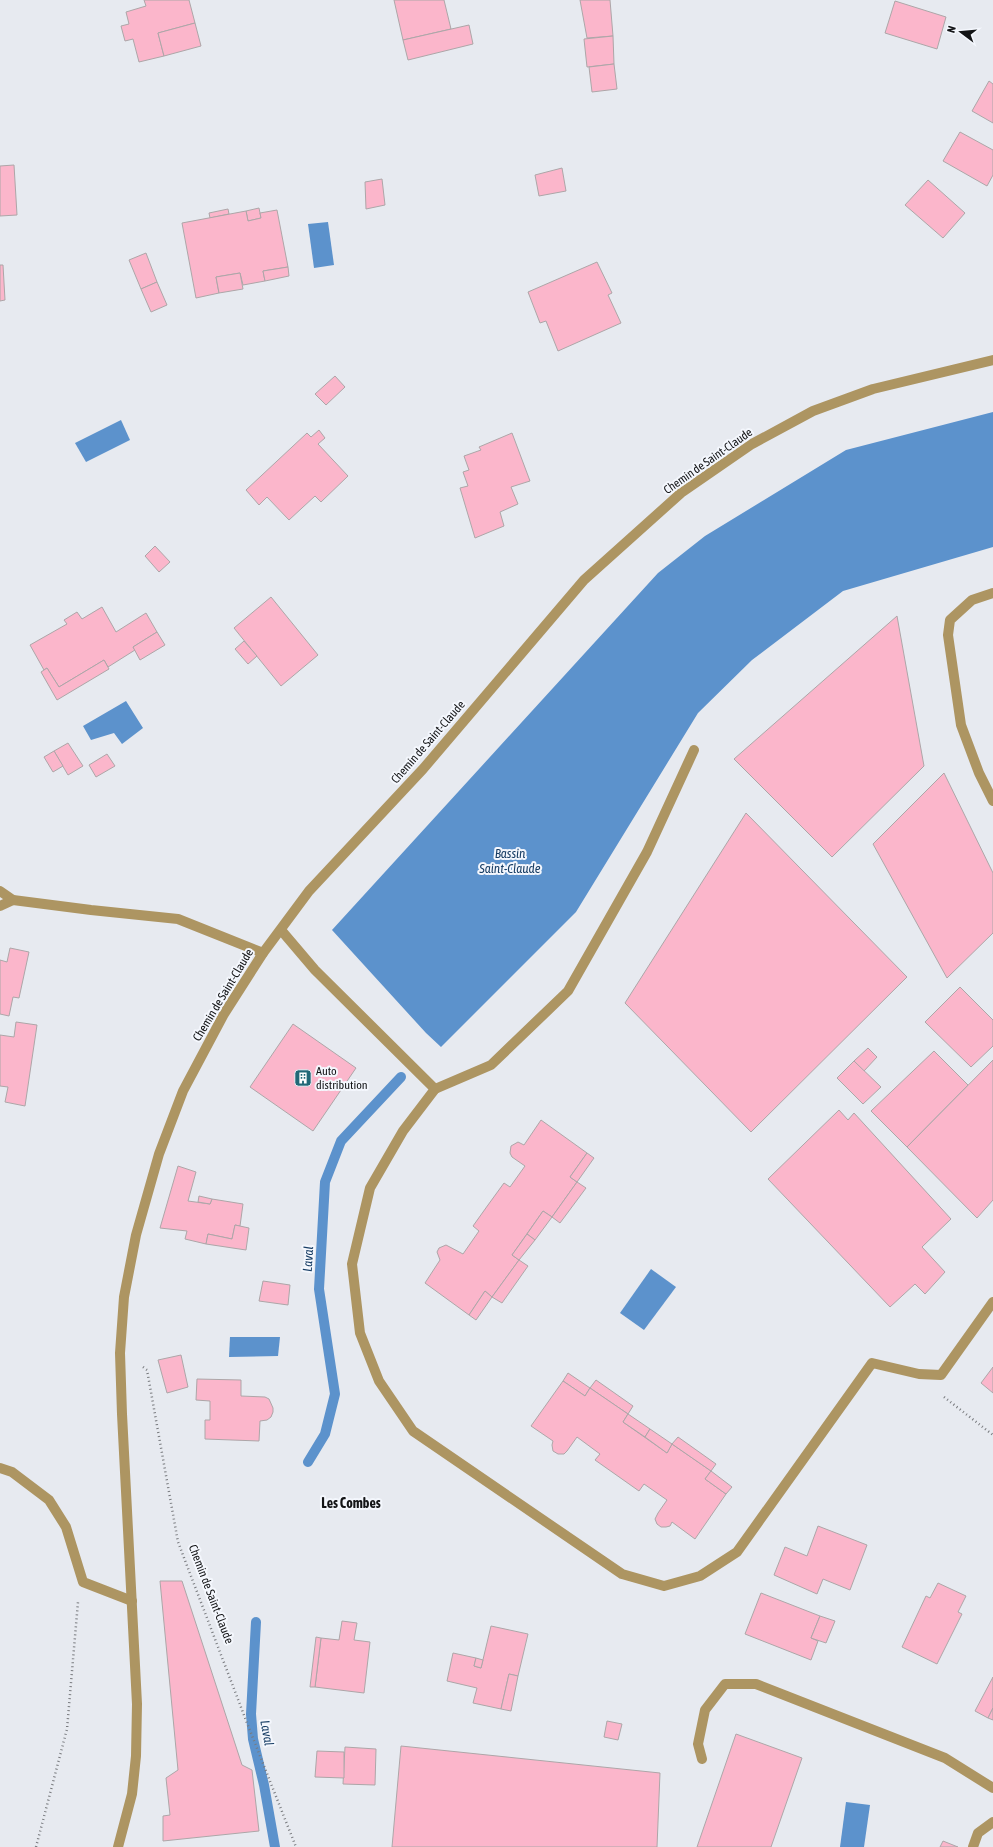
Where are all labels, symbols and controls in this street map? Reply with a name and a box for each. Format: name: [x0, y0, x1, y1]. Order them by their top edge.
north arrow: [941, 12, 981, 52]
text: N: [945, 24, 958, 34]
street label: Chemin de Saint-Claude: [661, 425, 755, 497]
street label: Chemin de Saint-Claude: [388, 698, 468, 786]
water label: Bassin Saint-Claude: [478, 846, 541, 876]
street label: Chemin de Saint-Claude: [190, 946, 256, 1044]
place label: Auto distribution: [316, 1064, 368, 1092]
building icon: Auto distribution: [293, 1068, 313, 1088]
water label: Laval: [300, 1246, 316, 1272]
district label: Les Combes: [321, 1495, 381, 1511]
street label: Chemin de Saint-Claude: [186, 1542, 236, 1646]
water label: Laval: [257, 1719, 277, 1747]

